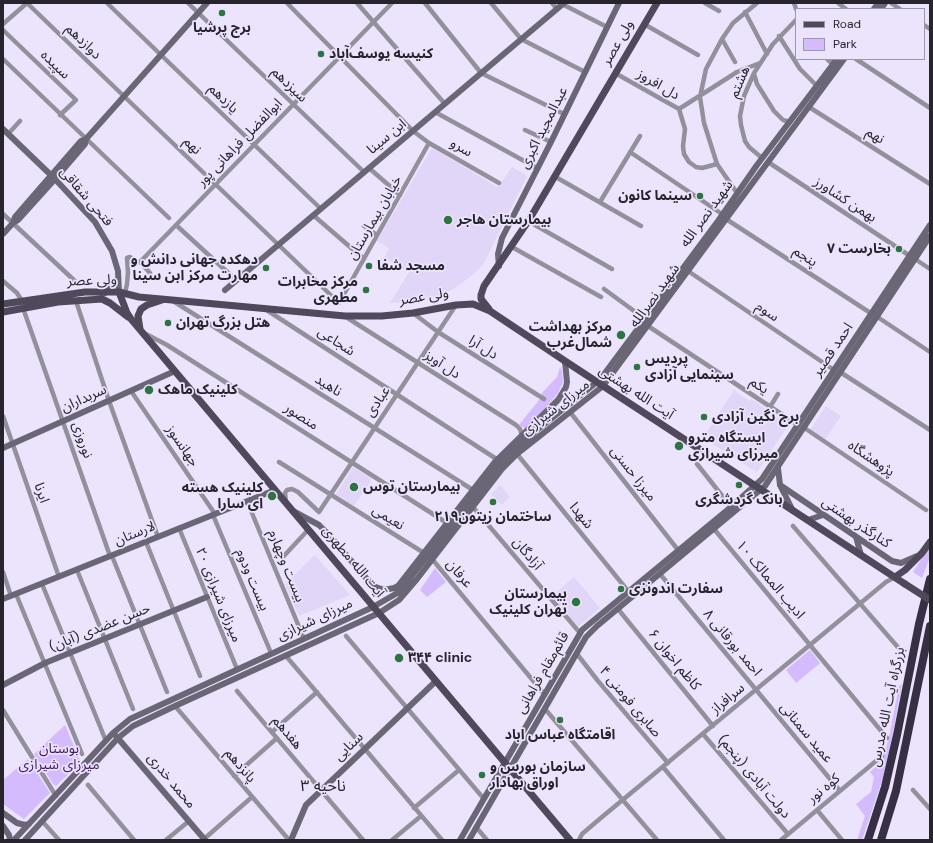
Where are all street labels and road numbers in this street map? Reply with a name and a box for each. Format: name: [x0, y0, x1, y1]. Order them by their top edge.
street label: ولی عصر: [598, 17, 638, 69]
street label: دوازدهم: [61, 21, 105, 63]
street label: سپیده: [37, 47, 73, 83]
street label: سیزدهم: [267, 64, 311, 106]
street label: هشتم: [726, 64, 754, 100]
street label: دل افروز: [634, 66, 682, 104]
street label: یازدهم: [204, 81, 242, 117]
street label: عبدالمجید اکبری: [516, 84, 572, 172]
street label: ابوالفضل فراهانی پور: [194, 96, 286, 190]
street label: ابن سینا: [364, 116, 410, 158]
street label: نهم: [863, 124, 887, 148]
street label: نهم: [179, 133, 205, 159]
street label: سرو: [447, 135, 475, 161]
street label: فتحی شقاقی: [56, 164, 116, 230]
street label: خیابان بیمارستان: [344, 173, 406, 263]
street label: بهمن کشاورز: [811, 174, 879, 226]
street label: شهید نصر الله: [677, 177, 737, 251]
street label: پنجم: [790, 243, 820, 271]
street label: شهید نصرالله: [626, 261, 684, 331]
street label: ولی عصر: [67, 272, 117, 290]
street label: ولی عصر: [398, 285, 450, 309]
street label: سوم: [752, 298, 782, 326]
street label: احمد قصیر: [809, 320, 857, 380]
street label: شجاعی: [314, 324, 358, 360]
street label: دل آرا: [465, 333, 501, 363]
street label: دل آویز: [421, 347, 463, 383]
street label: آیت الله بهشتی: [595, 362, 677, 424]
street label: ناهید: [311, 371, 345, 401]
street label: یکم: [746, 374, 772, 398]
street label: میرزای شیرازی: [519, 376, 593, 440]
street label: سربداران: [58, 381, 110, 417]
street label: عبادی: [362, 384, 394, 420]
street label: منصور: [281, 400, 321, 434]
street label: نوروزی: [68, 420, 96, 460]
street label: جهانسوز: [162, 422, 202, 470]
street label: پژوهشگاه: [844, 437, 898, 481]
street label: میرزا حسنی: [606, 443, 660, 505]
street label: ايرنا: [30, 481, 52, 505]
street label: کنارگذر بهشتی: [818, 494, 894, 552]
street label: شهدا: [565, 500, 597, 532]
street label: نعیمی: [369, 502, 407, 534]
street label: لارستان: [112, 518, 158, 550]
street label: آیت الله مطهری: [318, 523, 388, 601]
street label: بیست وچهارم: [264, 527, 308, 605]
street label: آزادگان: [509, 534, 545, 574]
street label: ادیب الممالک ۱۰: [732, 537, 808, 623]
street label: میرزای شیرازی ۲۰: [191, 545, 245, 645]
street label: بیست ودوم: [231, 546, 273, 614]
street label: عرفان: [442, 556, 476, 592]
street label: میرزای شیرازی: [275, 595, 355, 645]
street label: حسن عضدی (آبان): [47, 600, 153, 656]
street label: احمد بورقانی ۸: [699, 606, 765, 680]
street label: کاظم اخوان ۶: [644, 626, 704, 694]
street label: قائم‌مقام فراهانی: [513, 629, 573, 717]
street label: بزرگراه آیت الله مدرس: [867, 645, 909, 769]
street label: صابری فومنی ۴: [595, 663, 665, 741]
street label: سرافراز: [708, 680, 748, 718]
street label: عمید سمنانی: [776, 699, 836, 767]
street label: هفدهم: [268, 713, 306, 753]
street label: سنایی: [331, 729, 367, 765]
street label: دولت آبادی (پنجم): [714, 732, 794, 822]
street label: پانزدهم: [221, 745, 259, 787]
street label: محمد خدری: [143, 750, 199, 812]
street label: کوه نور: [804, 771, 844, 807]

